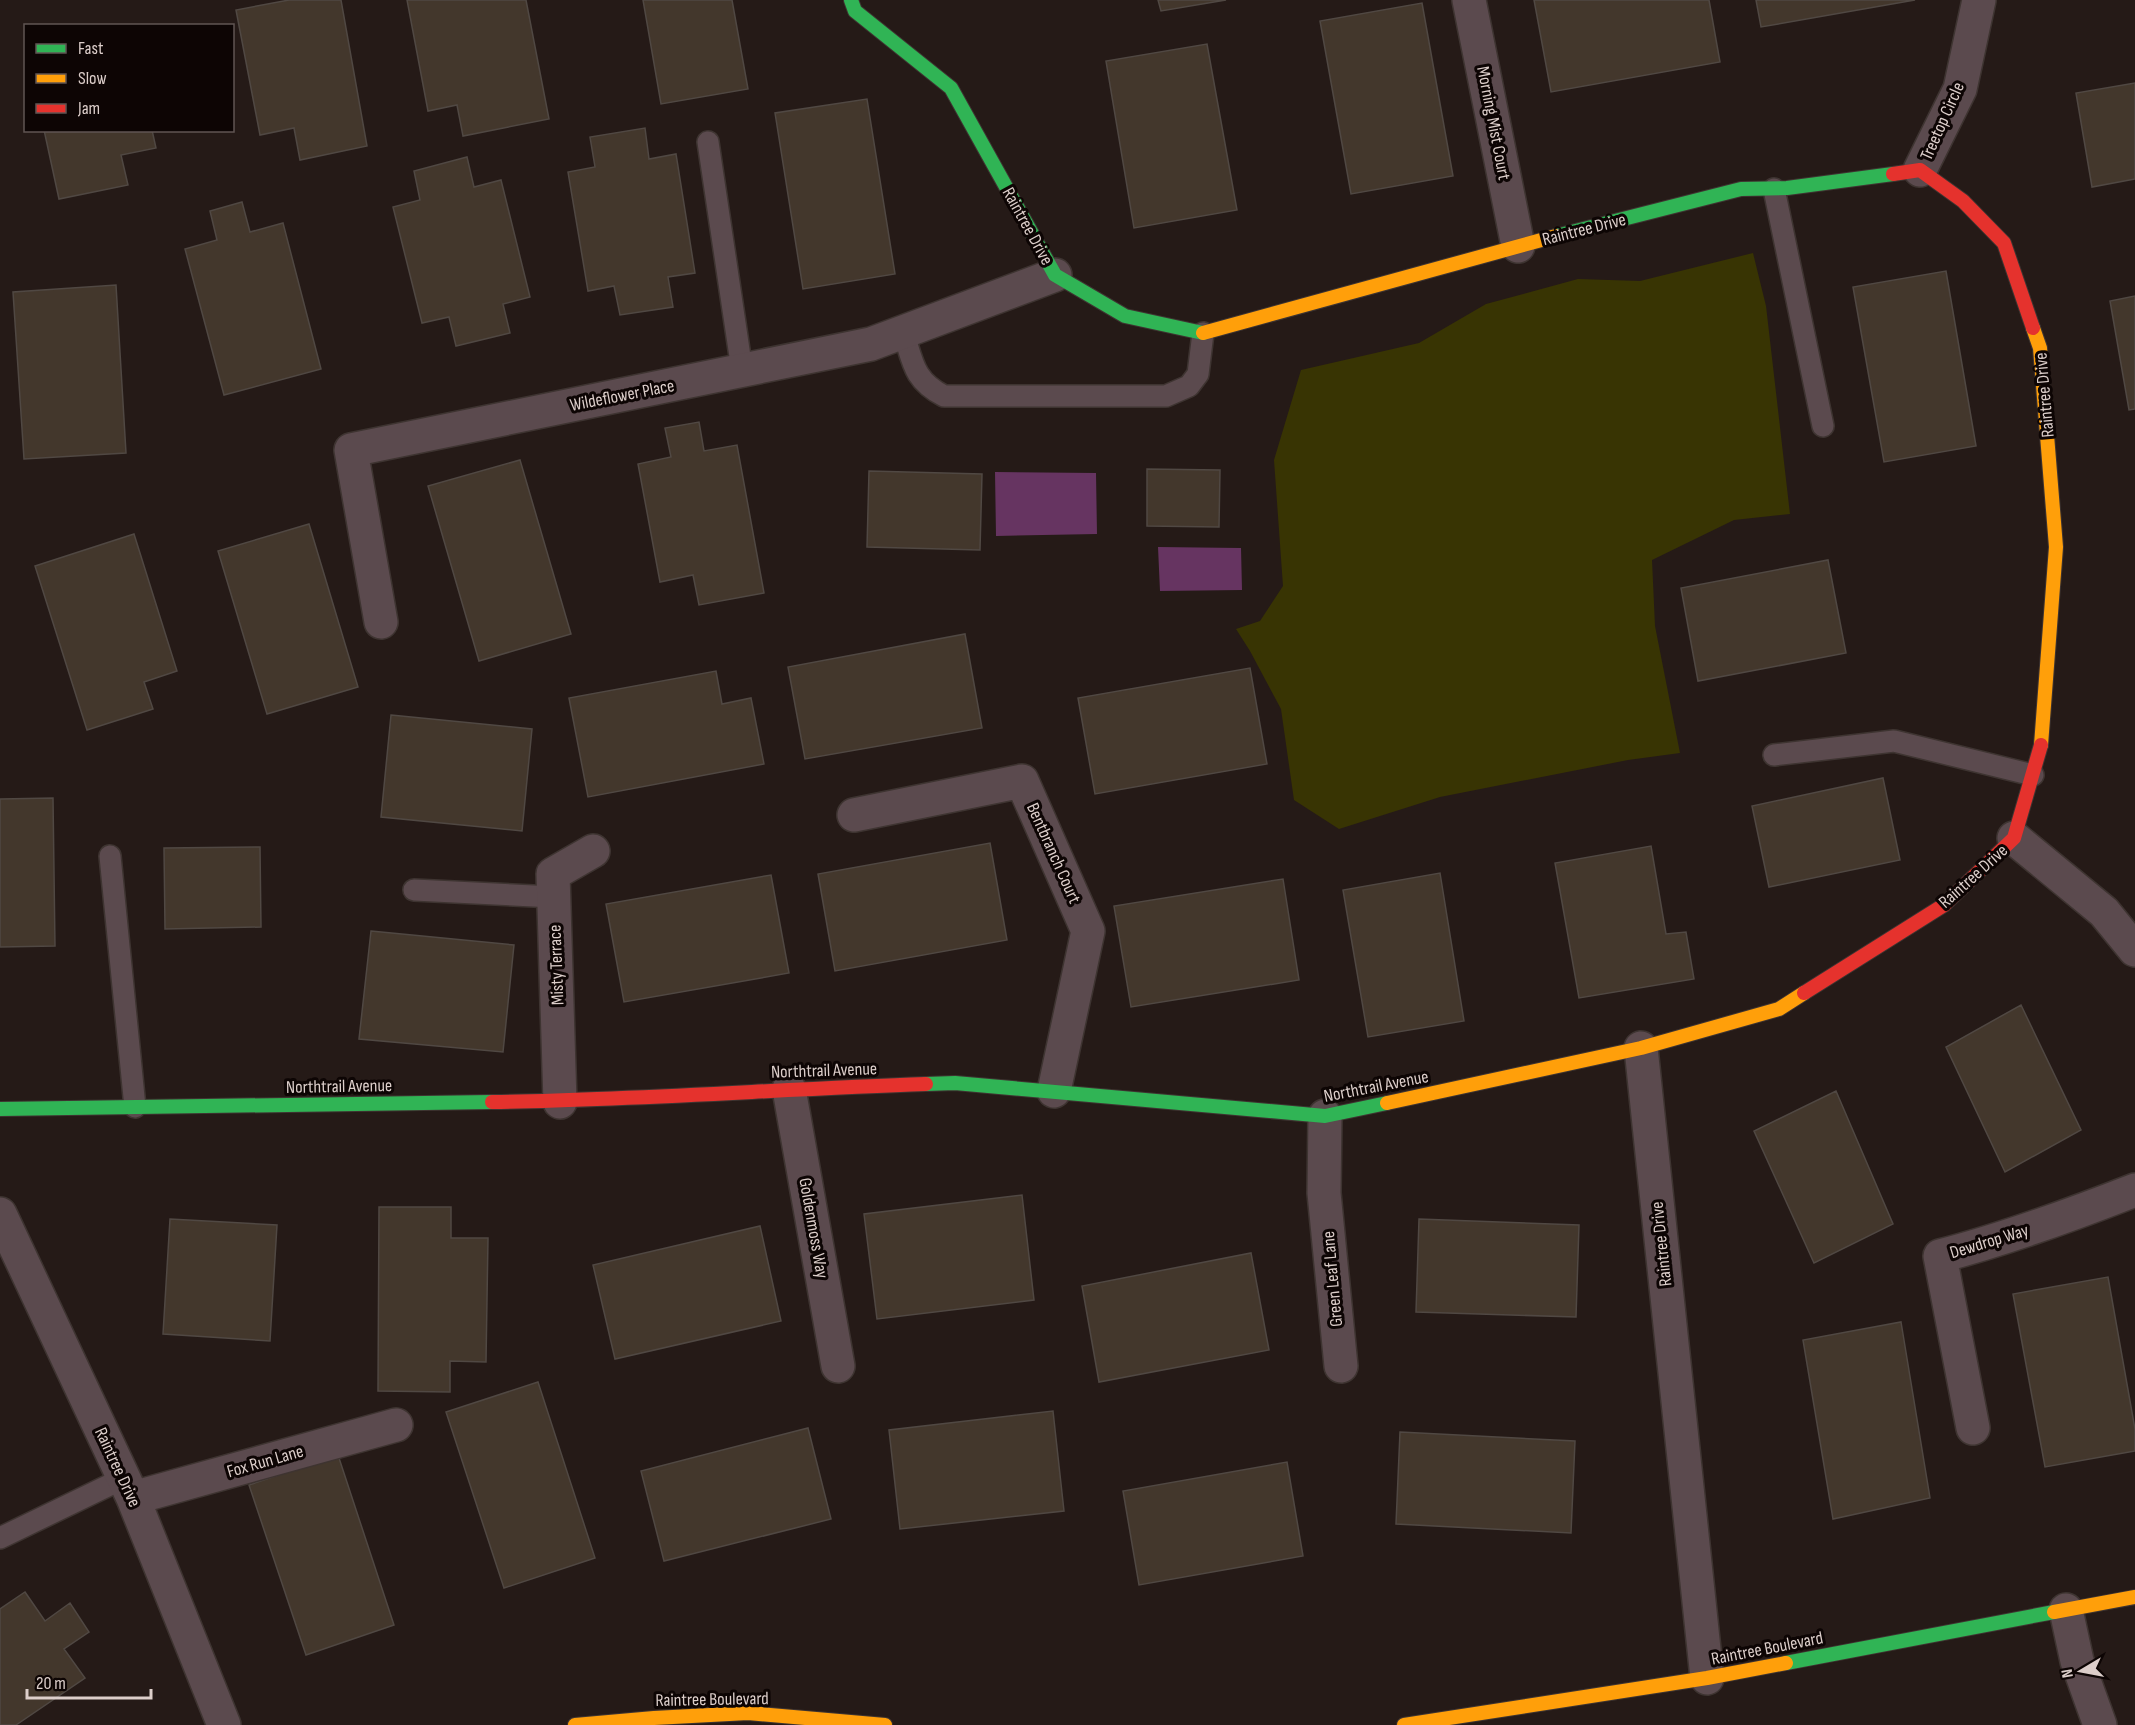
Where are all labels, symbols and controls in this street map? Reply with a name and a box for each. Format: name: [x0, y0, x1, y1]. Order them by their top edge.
legend: [24, 24, 234, 132]
text: Fast: [78, 38, 104, 59]
street label: Morning Mist Court: [1472, 64, 1515, 182]
text: Slow: [78, 68, 107, 89]
street label: Treetop Circle: [1916, 79, 1969, 163]
text: Jam: [77, 98, 100, 119]
street label: Raintree Drive: [998, 184, 1057, 269]
street label: Raintree Drive: [1540, 209, 1628, 250]
street label: Raintree Drive: [2030, 352, 2059, 438]
street label: Wildeflower Place: [568, 375, 676, 416]
street label: Bentbranch Court: [1022, 800, 1085, 907]
street label: Raintree Drive: [1935, 840, 2012, 913]
street label: Misty Terrace: [545, 924, 568, 1006]
street label: Northtrail Avenue: [771, 1058, 877, 1083]
street label: Northtrail Avenue: [1322, 1066, 1430, 1107]
street label: Northtrail Avenue: [286, 1075, 392, 1098]
street label: Goldenmoss Way: [794, 1176, 833, 1280]
street label: Raintree Drive: [1647, 1200, 1676, 1287]
street label: Dewdrop Way: [1947, 1220, 2031, 1263]
street label: Green Leaf Lane: [1318, 1230, 1347, 1328]
street label: Raintree Drive: [90, 1424, 145, 1510]
street label: Fox Run Lane: [225, 1441, 306, 1482]
street label: Raintree Boulevard: [1709, 1627, 1825, 1670]
north arrow: [2051, 1641, 2111, 1701]
scale bar: [27, 1662, 152, 1700]
text: N: [2058, 1667, 2078, 1679]
text: 20 m: [36, 1673, 66, 1694]
street label: Raintree Boulevard: [655, 1688, 769, 1711]

